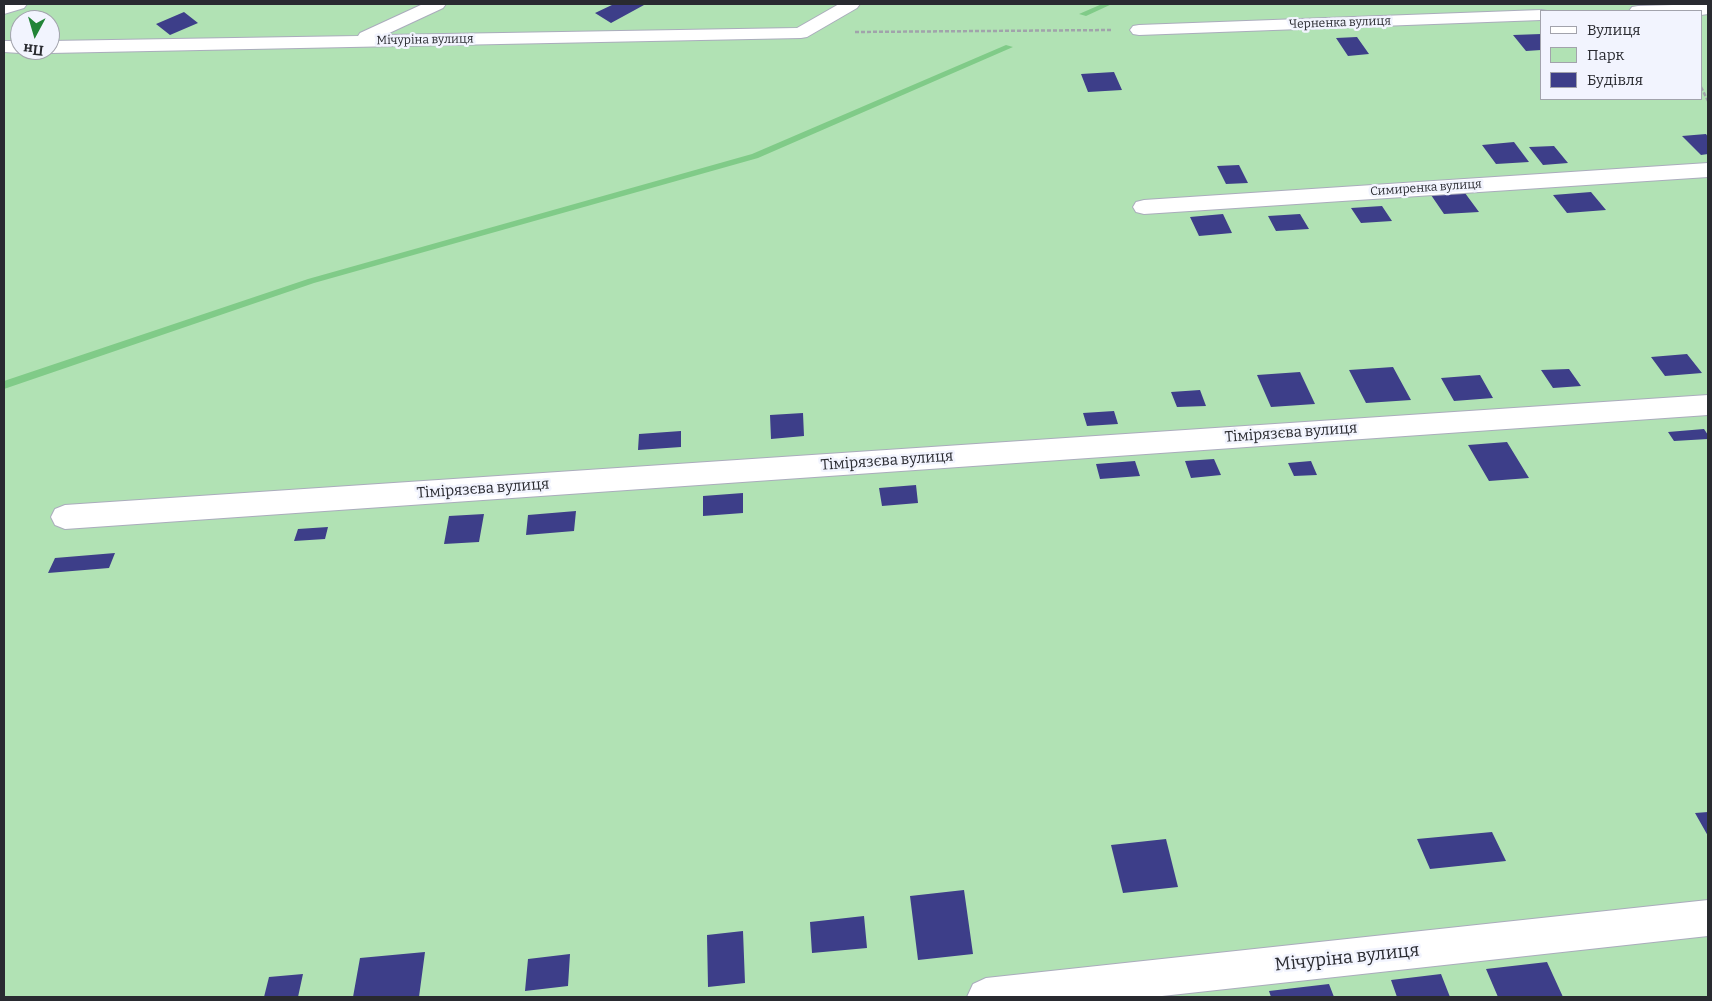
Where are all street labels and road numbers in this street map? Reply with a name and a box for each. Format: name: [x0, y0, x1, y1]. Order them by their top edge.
street label: Черненка вулиця: [1289, 14, 1391, 32]
street label: Мічуріна вулиця: [376, 32, 474, 48]
street label: Симиренка вулиця: [1370, 177, 1482, 199]
street label: Тімірязєва вулиця: [1224, 419, 1358, 447]
street label: Тімірязєва вулиця: [820, 447, 954, 475]
street label: Тімірязєва вулиця: [416, 475, 550, 503]
street label: Мічуріна вулиця: [1274, 940, 1420, 976]

